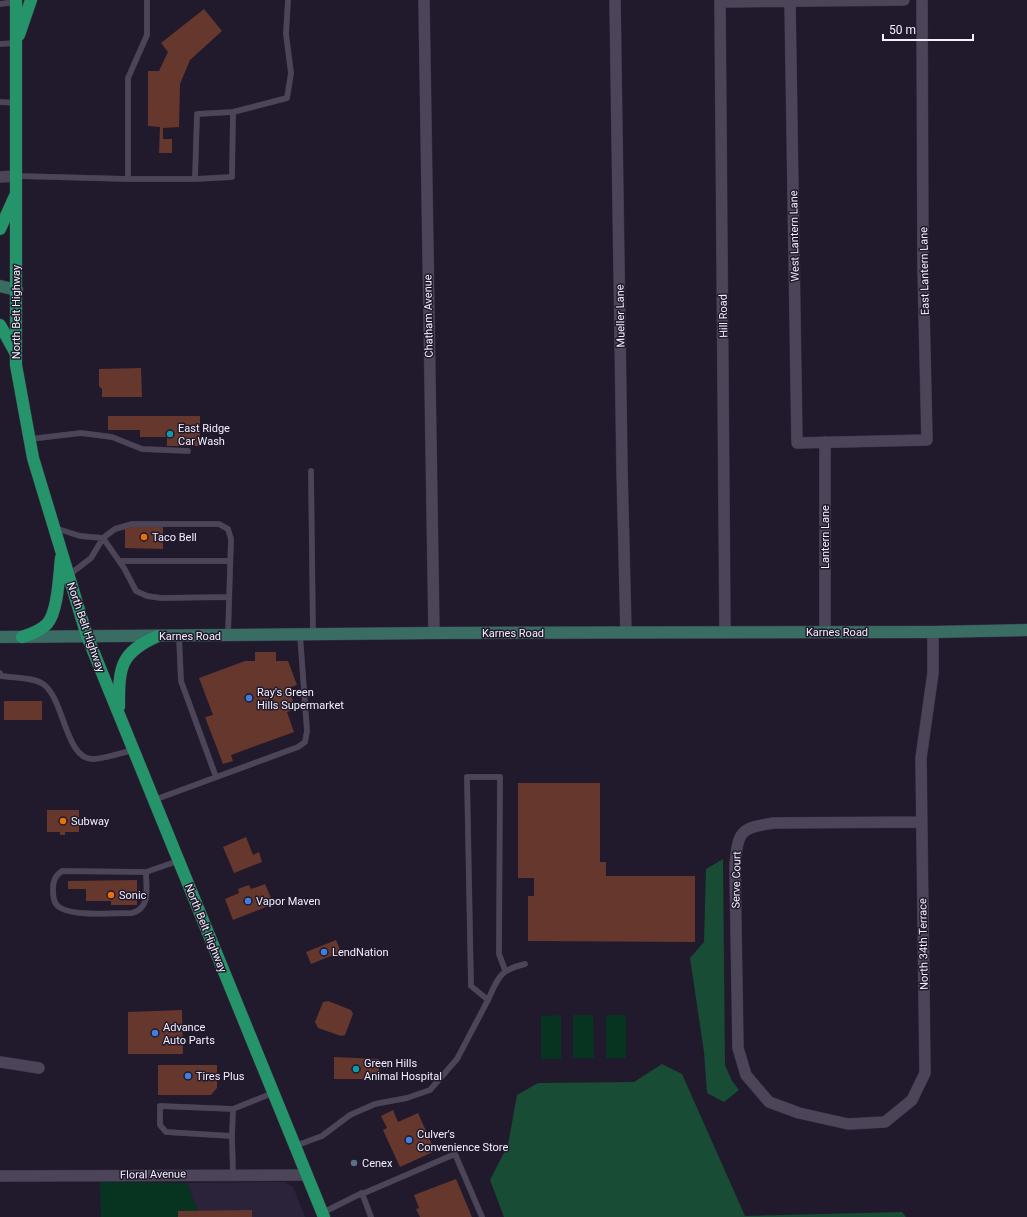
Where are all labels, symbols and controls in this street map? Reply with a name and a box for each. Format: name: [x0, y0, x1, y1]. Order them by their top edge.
scale bar: [883, 16, 973, 42]
text: 50 m: [889, 23, 916, 37]
street label: West Lantern Lane: [787, 190, 802, 282]
street label: East Lantern Lane: [917, 227, 932, 315]
street label: North Belt Highway: [10, 264, 23, 359]
street label: Chatham Avenue: [421, 274, 436, 358]
street label: Mueller Lane: [613, 284, 628, 348]
street label: Hill Road: [717, 294, 730, 338]
place label: East Ridge Car Wash: [178, 422, 230, 448]
marker: East Ridge Car Wash: [165, 429, 175, 439]
street label: Lantern Lane: [819, 505, 832, 569]
place label: Taco Bell: [152, 531, 197, 544]
marker: Taco Bell: [139, 532, 149, 542]
street label: North Belt Highway: [64, 580, 107, 675]
street label: Karnes Road: [806, 626, 868, 639]
street label: Karnes Road: [482, 627, 544, 640]
street label: Karnes Road: [159, 630, 221, 643]
place label: Ray's Green Hills Supermarket: [257, 686, 344, 712]
marker: Ray's Green Hills Supermarket: [244, 693, 254, 703]
place label: Subway: [71, 815, 110, 828]
marker: Subway: [58, 816, 68, 826]
street label: Serve Court: [730, 851, 744, 909]
street label: North Belt Highway: [182, 882, 230, 975]
place label: Sonic: [119, 889, 147, 902]
marker: Sonic: [106, 890, 116, 900]
place label: Vapor Maven: [256, 895, 320, 908]
marker: Vapor Maven: [243, 896, 253, 906]
street label: North 34th Terrace: [916, 898, 931, 990]
place label: LendNation: [332, 946, 389, 959]
marker: LendNation: [319, 947, 329, 957]
place label: Advance Auto Parts: [163, 1021, 215, 1047]
marker: Advance Auto Parts: [150, 1028, 160, 1038]
place label: Green Hills Animal Hospital: [364, 1057, 442, 1083]
marker: Green Hills Animal Hospital: [351, 1064, 361, 1074]
place label: Tires Plus: [196, 1070, 245, 1083]
marker: Tires Plus: [183, 1071, 193, 1081]
place label: Culver's Convenience Store: [417, 1128, 508, 1154]
marker: Culver's Convenience Store: [404, 1135, 414, 1145]
place label: Cenex: [362, 1157, 393, 1170]
marker: Cenex: [349, 1158, 359, 1168]
street label: Floral Avenue: [120, 1167, 186, 1182]

